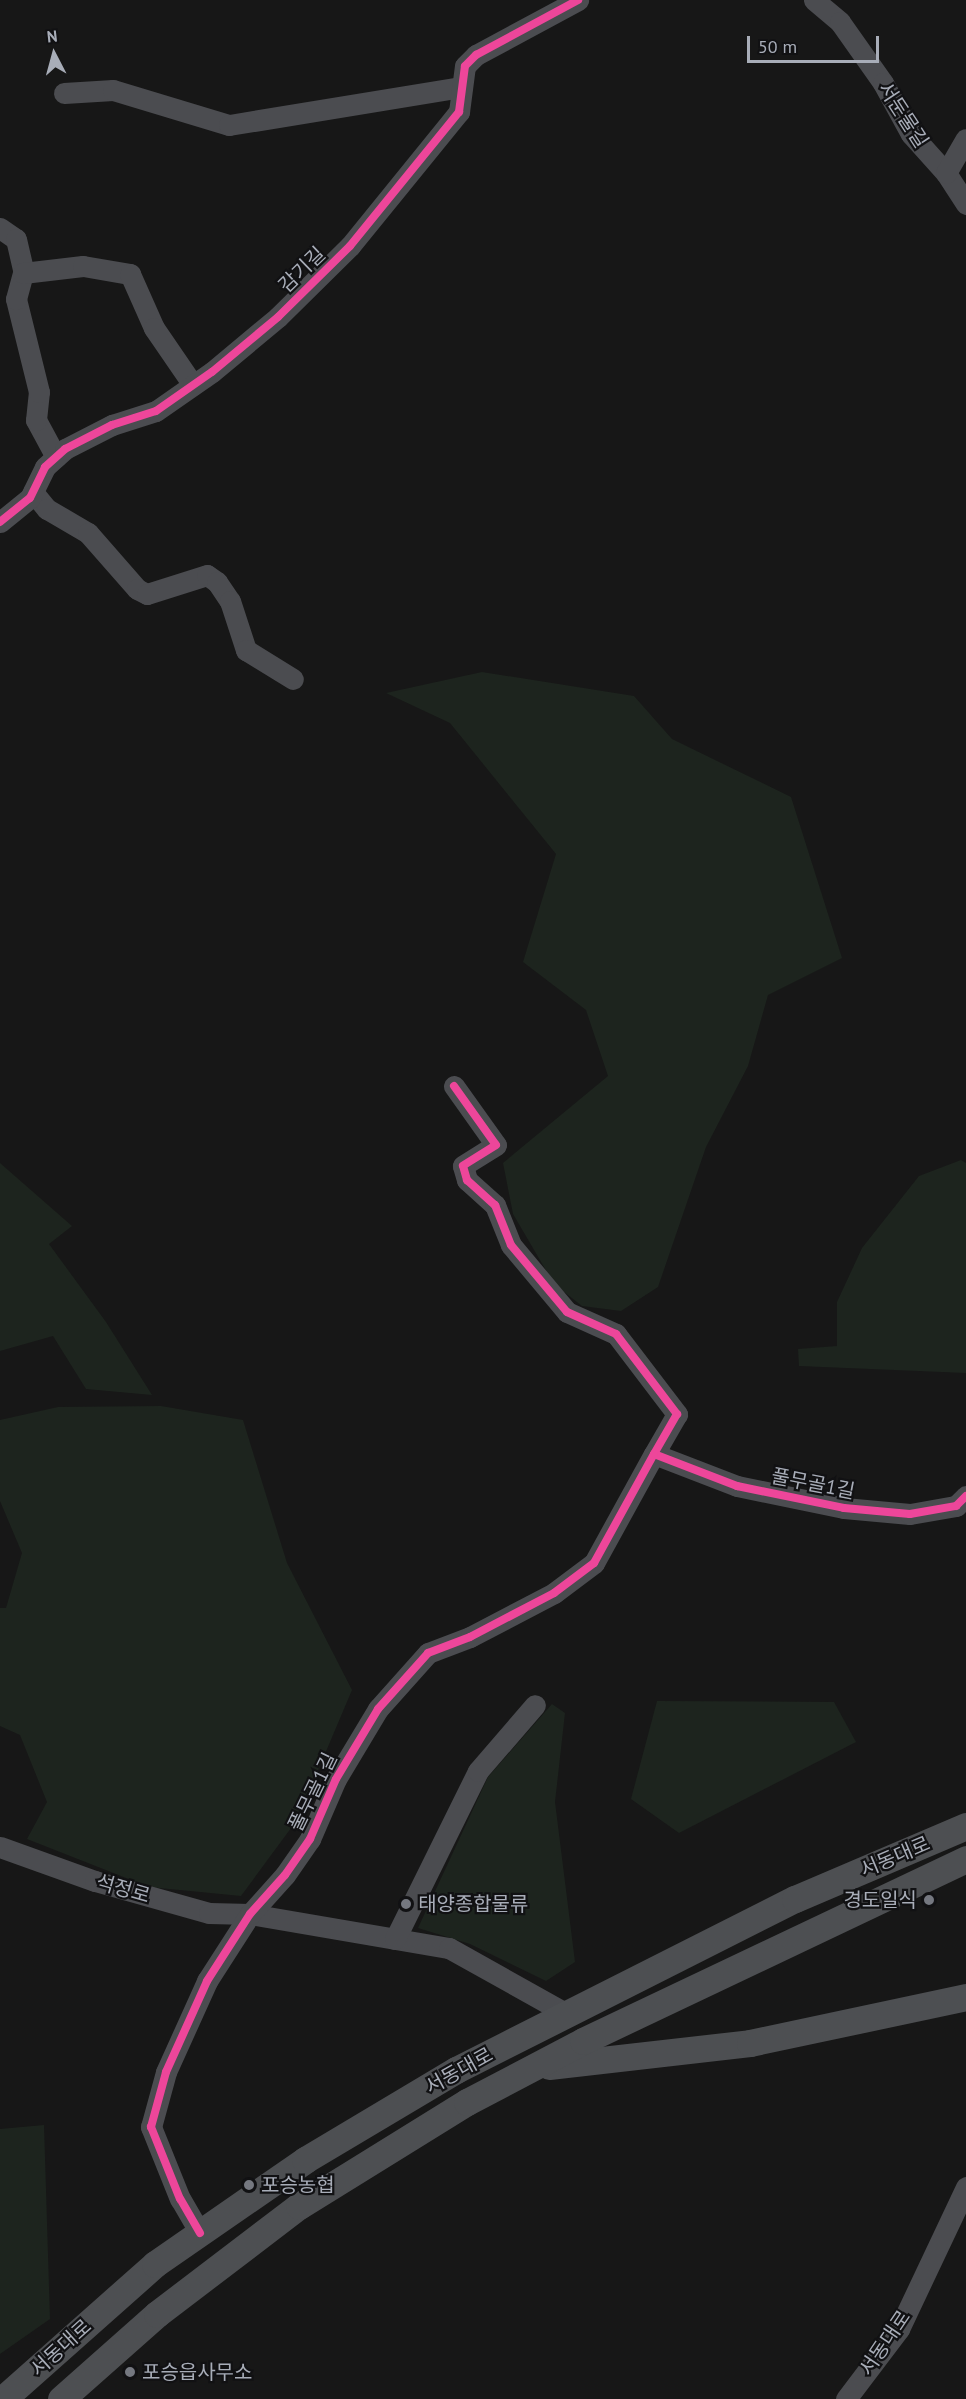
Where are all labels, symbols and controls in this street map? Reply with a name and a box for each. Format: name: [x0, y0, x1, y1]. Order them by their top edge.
north arrow: [24, 24, 84, 84]
scale bar: [750, 24, 882, 62]
text: N: [46, 26, 58, 47]
text: 50 m: [758, 35, 797, 58]
street label: 서둔물길: [873, 78, 933, 152]
street label: 감기길: [274, 242, 330, 298]
street label: 풀무골1길: [769, 1464, 857, 1504]
street label: 풀무골1길: [284, 1749, 342, 1835]
street label: 서동대로: [856, 1832, 934, 1882]
street label: 석정로: [93, 1870, 153, 1908]
place label: 경도일식: [843, 1888, 917, 1912]
place label: 태양종합물류: [418, 1892, 528, 1916]
marker: 경도일식: [922, 1893, 936, 1907]
marker: 태양종합물류: [399, 1897, 413, 1911]
street label: 서동대로: [421, 2043, 497, 2099]
place label: 포승농협: [261, 2173, 335, 2197]
marker: 포승농협: [242, 2178, 256, 2192]
street label: 서동대로: [854, 2306, 916, 2380]
street label: 서동대로: [26, 2314, 96, 2382]
place label: 포승읍사무소: [142, 2360, 252, 2384]
marker: 포승읍사무소: [123, 2365, 137, 2379]

